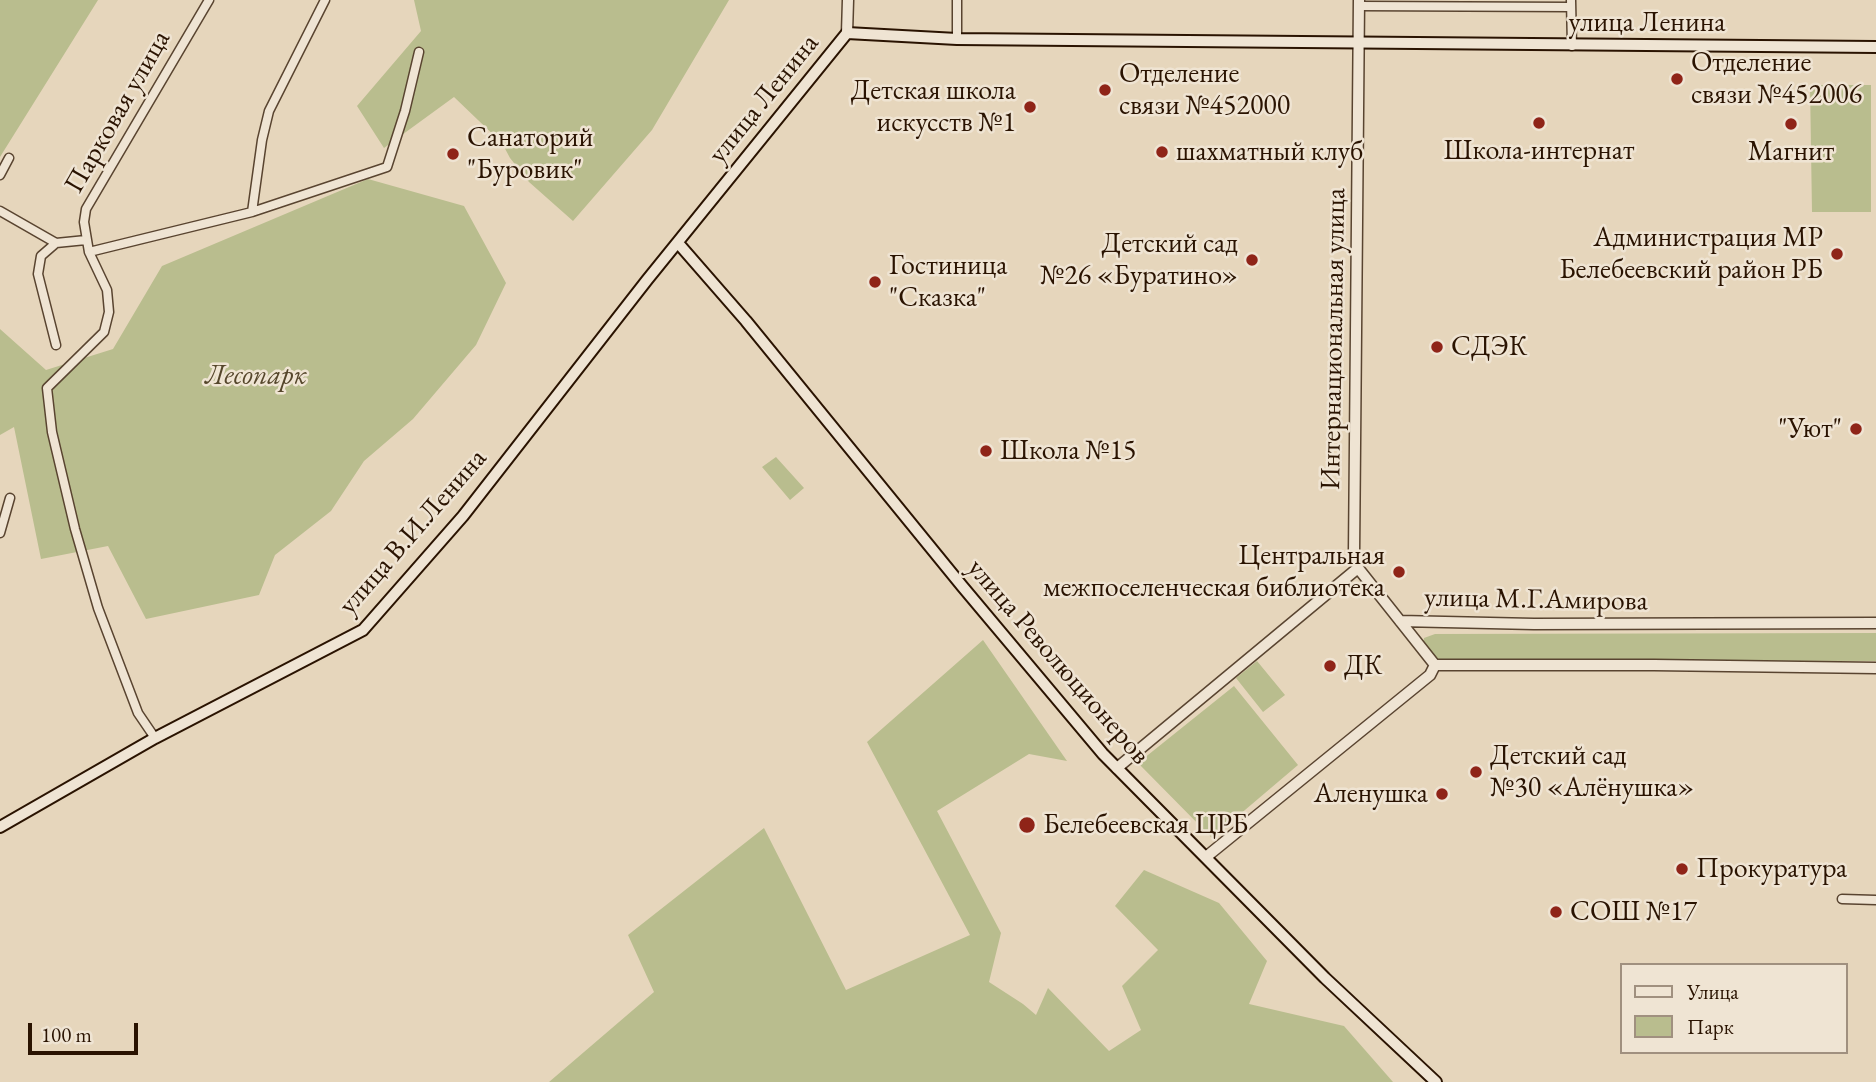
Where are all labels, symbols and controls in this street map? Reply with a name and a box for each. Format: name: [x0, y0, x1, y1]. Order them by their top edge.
street label: улица Ленина: [1569, 6, 1725, 40]
street label: Парковая улица: [58, 25, 178, 199]
street label: улица Ленина: [702, 27, 826, 171]
place label: Отделение связи №452006: [1691, 46, 1862, 112]
place label: Отделение связи №452000: [1119, 57, 1290, 123]
marker: Отделение связи №452006: [1669, 71, 1685, 87]
place label: Детская школа искусств №1: [851, 74, 1016, 140]
marker: Отделение связи №452000: [1097, 82, 1113, 98]
marker: Детская школа искусств №1: [1022, 99, 1038, 115]
marker: Школа-интернат: [1531, 115, 1547, 131]
marker: Магнит: [1783, 116, 1799, 132]
place label: Санаторий "Буровик": [467, 121, 593, 187]
place label: Школа-интернат: [1444, 134, 1634, 168]
place label: шахматный клуб: [1176, 135, 1363, 169]
place label: Магнит: [1748, 135, 1834, 169]
marker: шахматный клуб: [1154, 144, 1170, 160]
marker: Санаторий "Буровик": [445, 146, 461, 162]
street label: Интернациональная улица: [1315, 188, 1353, 490]
place label: Администрация МР Белебеевский район РБ: [1559, 221, 1823, 287]
place label: Детский сад №26 «Буратино»: [1040, 227, 1238, 293]
marker: Администрация МР Белебеевский район РБ: [1829, 246, 1845, 262]
place label: Гостиница "Сказка": [889, 249, 1007, 315]
marker: Детский сад №26 «Буратино»: [1244, 252, 1260, 268]
marker: Гостиница "Сказка": [867, 274, 883, 290]
place label: СДЭК: [1451, 330, 1527, 364]
marker: СДЭК: [1429, 339, 1445, 355]
park label: Лесопарк: [205, 359, 307, 393]
place label: "Уют": [1778, 412, 1842, 446]
marker: "Уют": [1848, 421, 1864, 437]
place label: Школа №15: [1000, 434, 1136, 468]
street label: улица В.И.Ленина: [332, 442, 494, 622]
marker: Школа №15: [978, 443, 994, 459]
place label: Центральная межпоселенческая библиотека: [1043, 539, 1385, 605]
street label: улица Революционеров: [959, 552, 1157, 772]
marker: Центральная межпоселенческая библиотека: [1391, 564, 1407, 580]
street label: улица М.Г.Амирова: [1424, 581, 1648, 619]
place label: ДК: [1344, 649, 1382, 683]
marker: ДК: [1322, 658, 1338, 674]
place label: Детский сад №30 «Алёнушка»: [1490, 739, 1694, 805]
marker: Детский сад №30 «Алёнушка»: [1468, 764, 1484, 780]
place label: Аленушка: [1314, 777, 1428, 811]
marker: Аленушка: [1434, 786, 1450, 802]
place label: Белебеевская ЦРБ: [1043, 808, 1248, 842]
marker: Белебеевская ЦРБ: [1017, 815, 1037, 835]
place label: Прокуратура: [1696, 852, 1847, 886]
marker: Прокуратура: [1674, 861, 1690, 877]
place label: СОШ №17: [1570, 895, 1697, 929]
marker: СОШ №17: [1548, 904, 1564, 920]
legend: [1620, 963, 1848, 1054]
text: Улица: [1687, 978, 1739, 1005]
scale bar: [32, 1009, 142, 1052]
text: Парк: [1687, 1013, 1734, 1040]
text: 100 m: [41, 1021, 92, 1048]

